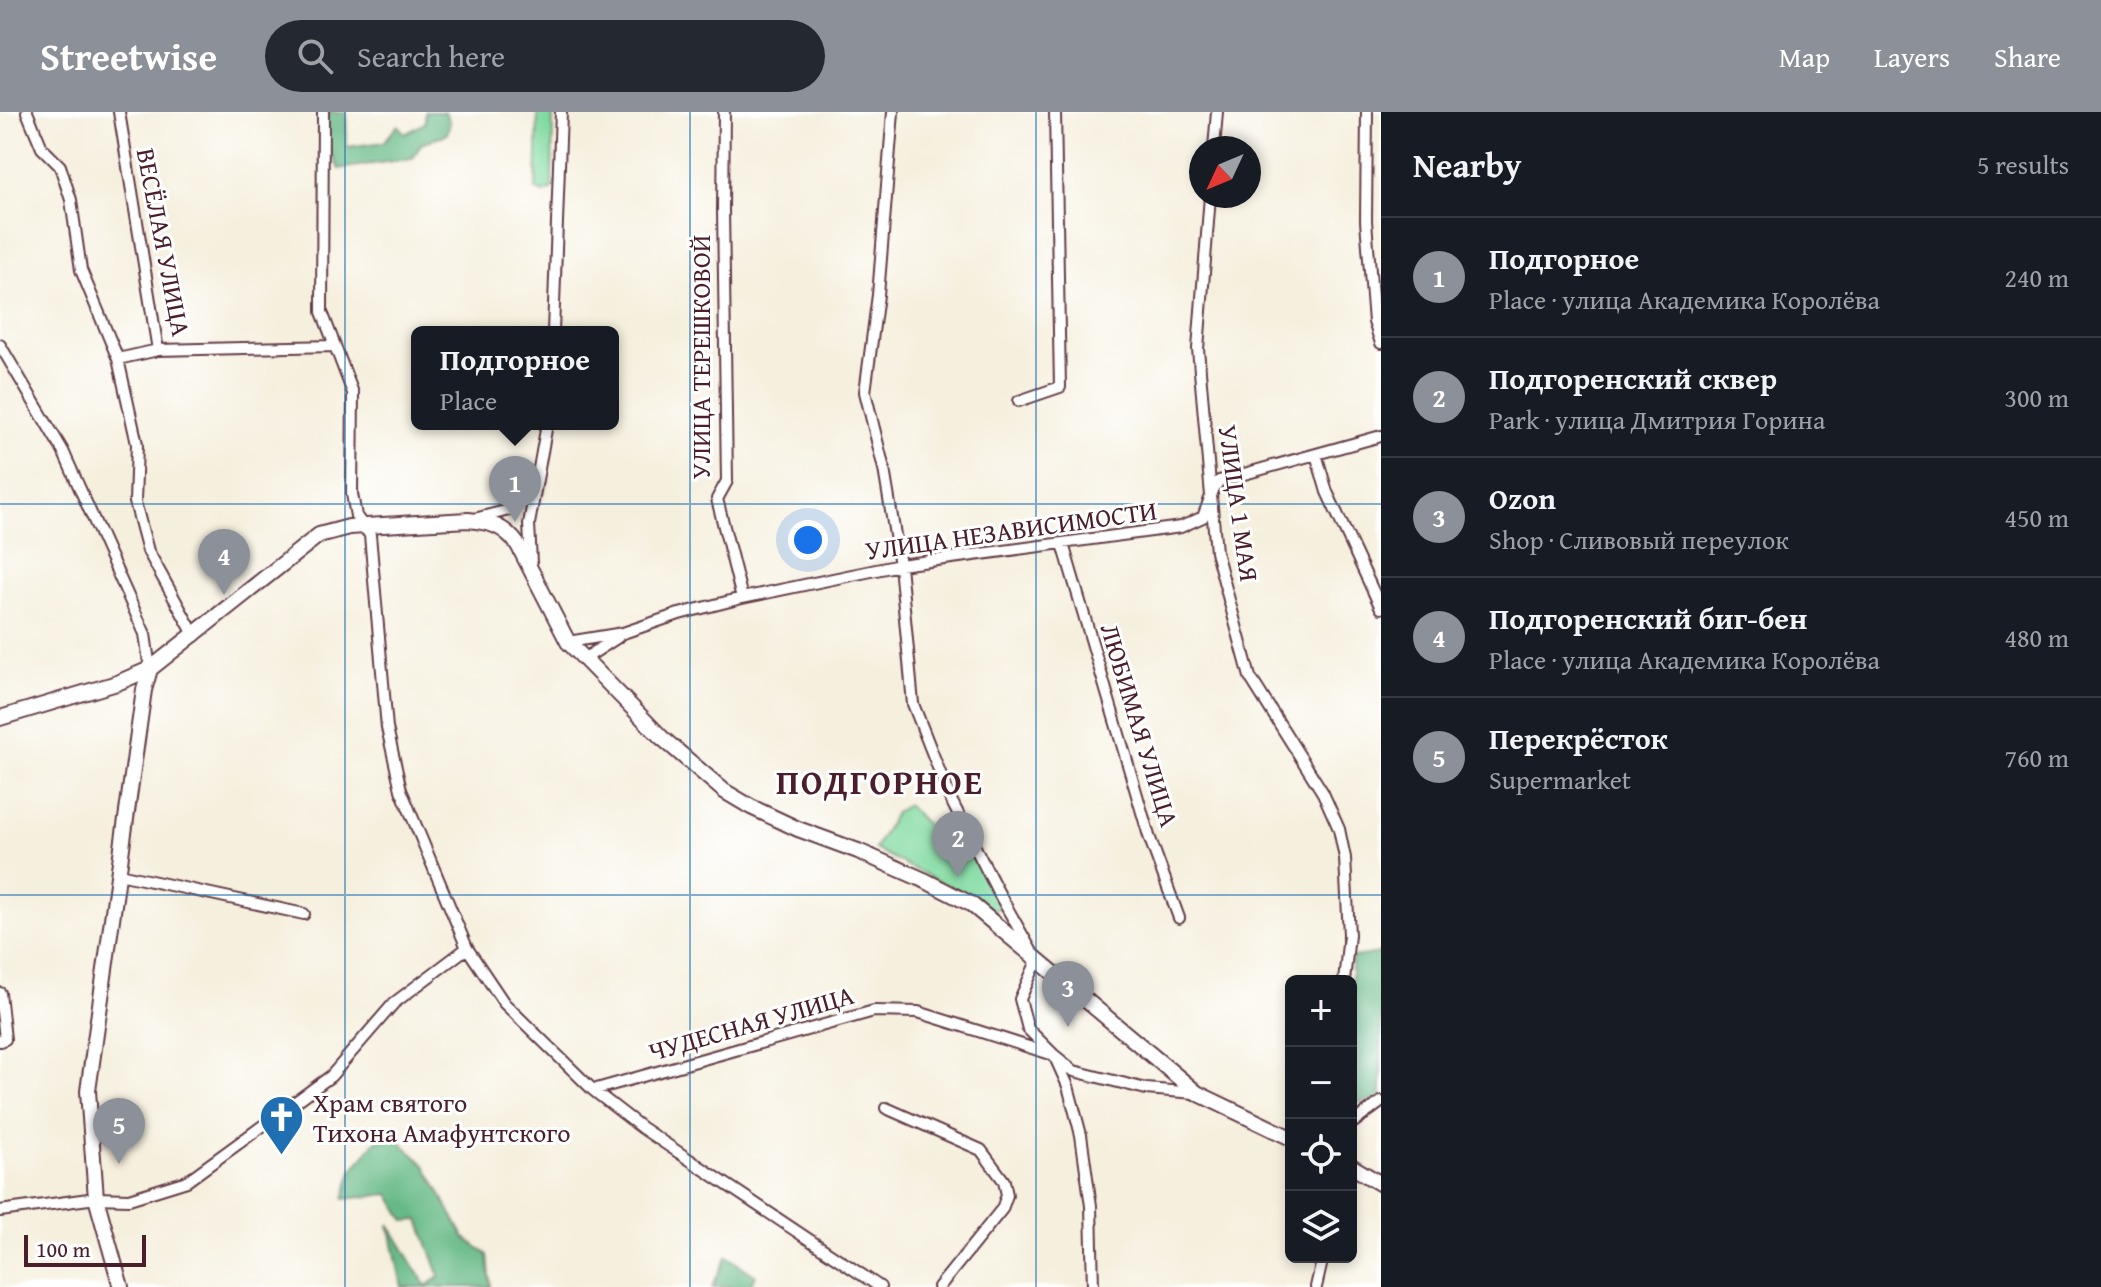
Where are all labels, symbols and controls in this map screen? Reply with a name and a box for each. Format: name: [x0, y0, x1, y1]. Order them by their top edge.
search box: [265, 20, 825, 92]
text: Streetwise: [40, 28, 217, 84]
icon: search: [293, 34, 337, 78]
text: Search here: [357, 34, 505, 78]
text: Map: [1779, 36, 1830, 77]
text: Layers: [1874, 36, 1950, 77]
text: Share: [1994, 36, 2061, 77]
north arrow: [1189, 136, 1261, 208]
text: Nearby: [1413, 140, 1522, 189]
street label: ВЕСЁЛАЯ УЛИЦА: [127, 145, 201, 340]
text: 5 results: [1977, 145, 2069, 184]
street label: УЛИЦА ТЕРЕШКОВОЙ: [681, 235, 720, 479]
text: Подгорное: [1489, 236, 1639, 280]
text: 1: [1432, 258, 1446, 297]
text: 240 m: [2004, 258, 2069, 297]
text: Place · улица Академика Королёва: [1489, 280, 1880, 319]
popup: [411, 326, 619, 430]
text: Подгорное: [440, 337, 590, 381]
text: Подгоренский сквер: [1489, 356, 1777, 400]
text: 2: [1432, 378, 1446, 417]
text: 300 m: [2004, 378, 2069, 417]
text: Place: [440, 381, 497, 420]
text: Park · улица Дмитрия Горина: [1489, 400, 1825, 439]
street label: УЛИЦА 1 МАЯ: [1209, 422, 1269, 584]
pin: 1: [489, 456, 541, 522]
text: Ozon: [1489, 476, 1556, 520]
street label: УЛИЦА НЕЗАВИСИМОСТИ: [863, 490, 1159, 570]
text: 3: [1432, 498, 1446, 537]
text: 450 m: [2004, 498, 2069, 537]
your location: [788, 520, 828, 560]
text: Shop · Сливовый переулок: [1489, 520, 1789, 559]
pin: 4: [198, 529, 250, 595]
text: Подгоренский биг-бен: [1489, 596, 1807, 640]
text: 4: [1432, 618, 1446, 657]
text: 480 m: [2004, 618, 2069, 657]
street label: ЛЮБИМАЯ УЛИЦА: [1091, 619, 1189, 832]
text: Place · улица Академика Королёва: [1489, 640, 1880, 679]
text: Перекрёсток: [1489, 716, 1668, 760]
text: 5: [1432, 738, 1446, 777]
text: 760 m: [2004, 738, 2069, 777]
district label: ПОДГОРНОЕ: [776, 757, 984, 806]
text: Supermarket: [1489, 760, 1631, 799]
pin: 2: [932, 811, 984, 877]
pin: 3: [1042, 961, 1094, 1027]
street label: ЧУДЕСНАЯ УЛИЦА: [644, 975, 859, 1071]
map controls: [1285, 975, 1357, 1263]
button: +: [1285, 975, 1357, 1047]
button: −: [1285, 1047, 1357, 1119]
place label: Храм святого Тихона Амафунтского: [313, 1083, 570, 1152]
church icon: Храм святого Тихона Амафунтского: [258, 1093, 306, 1156]
pin: 5: [93, 1098, 145, 1164]
button: locate: [1285, 1119, 1357, 1191]
button: layers: [1285, 1191, 1357, 1263]
scale bar: [24, 1231, 146, 1267]
text: 100 m: [36, 1233, 91, 1265]

